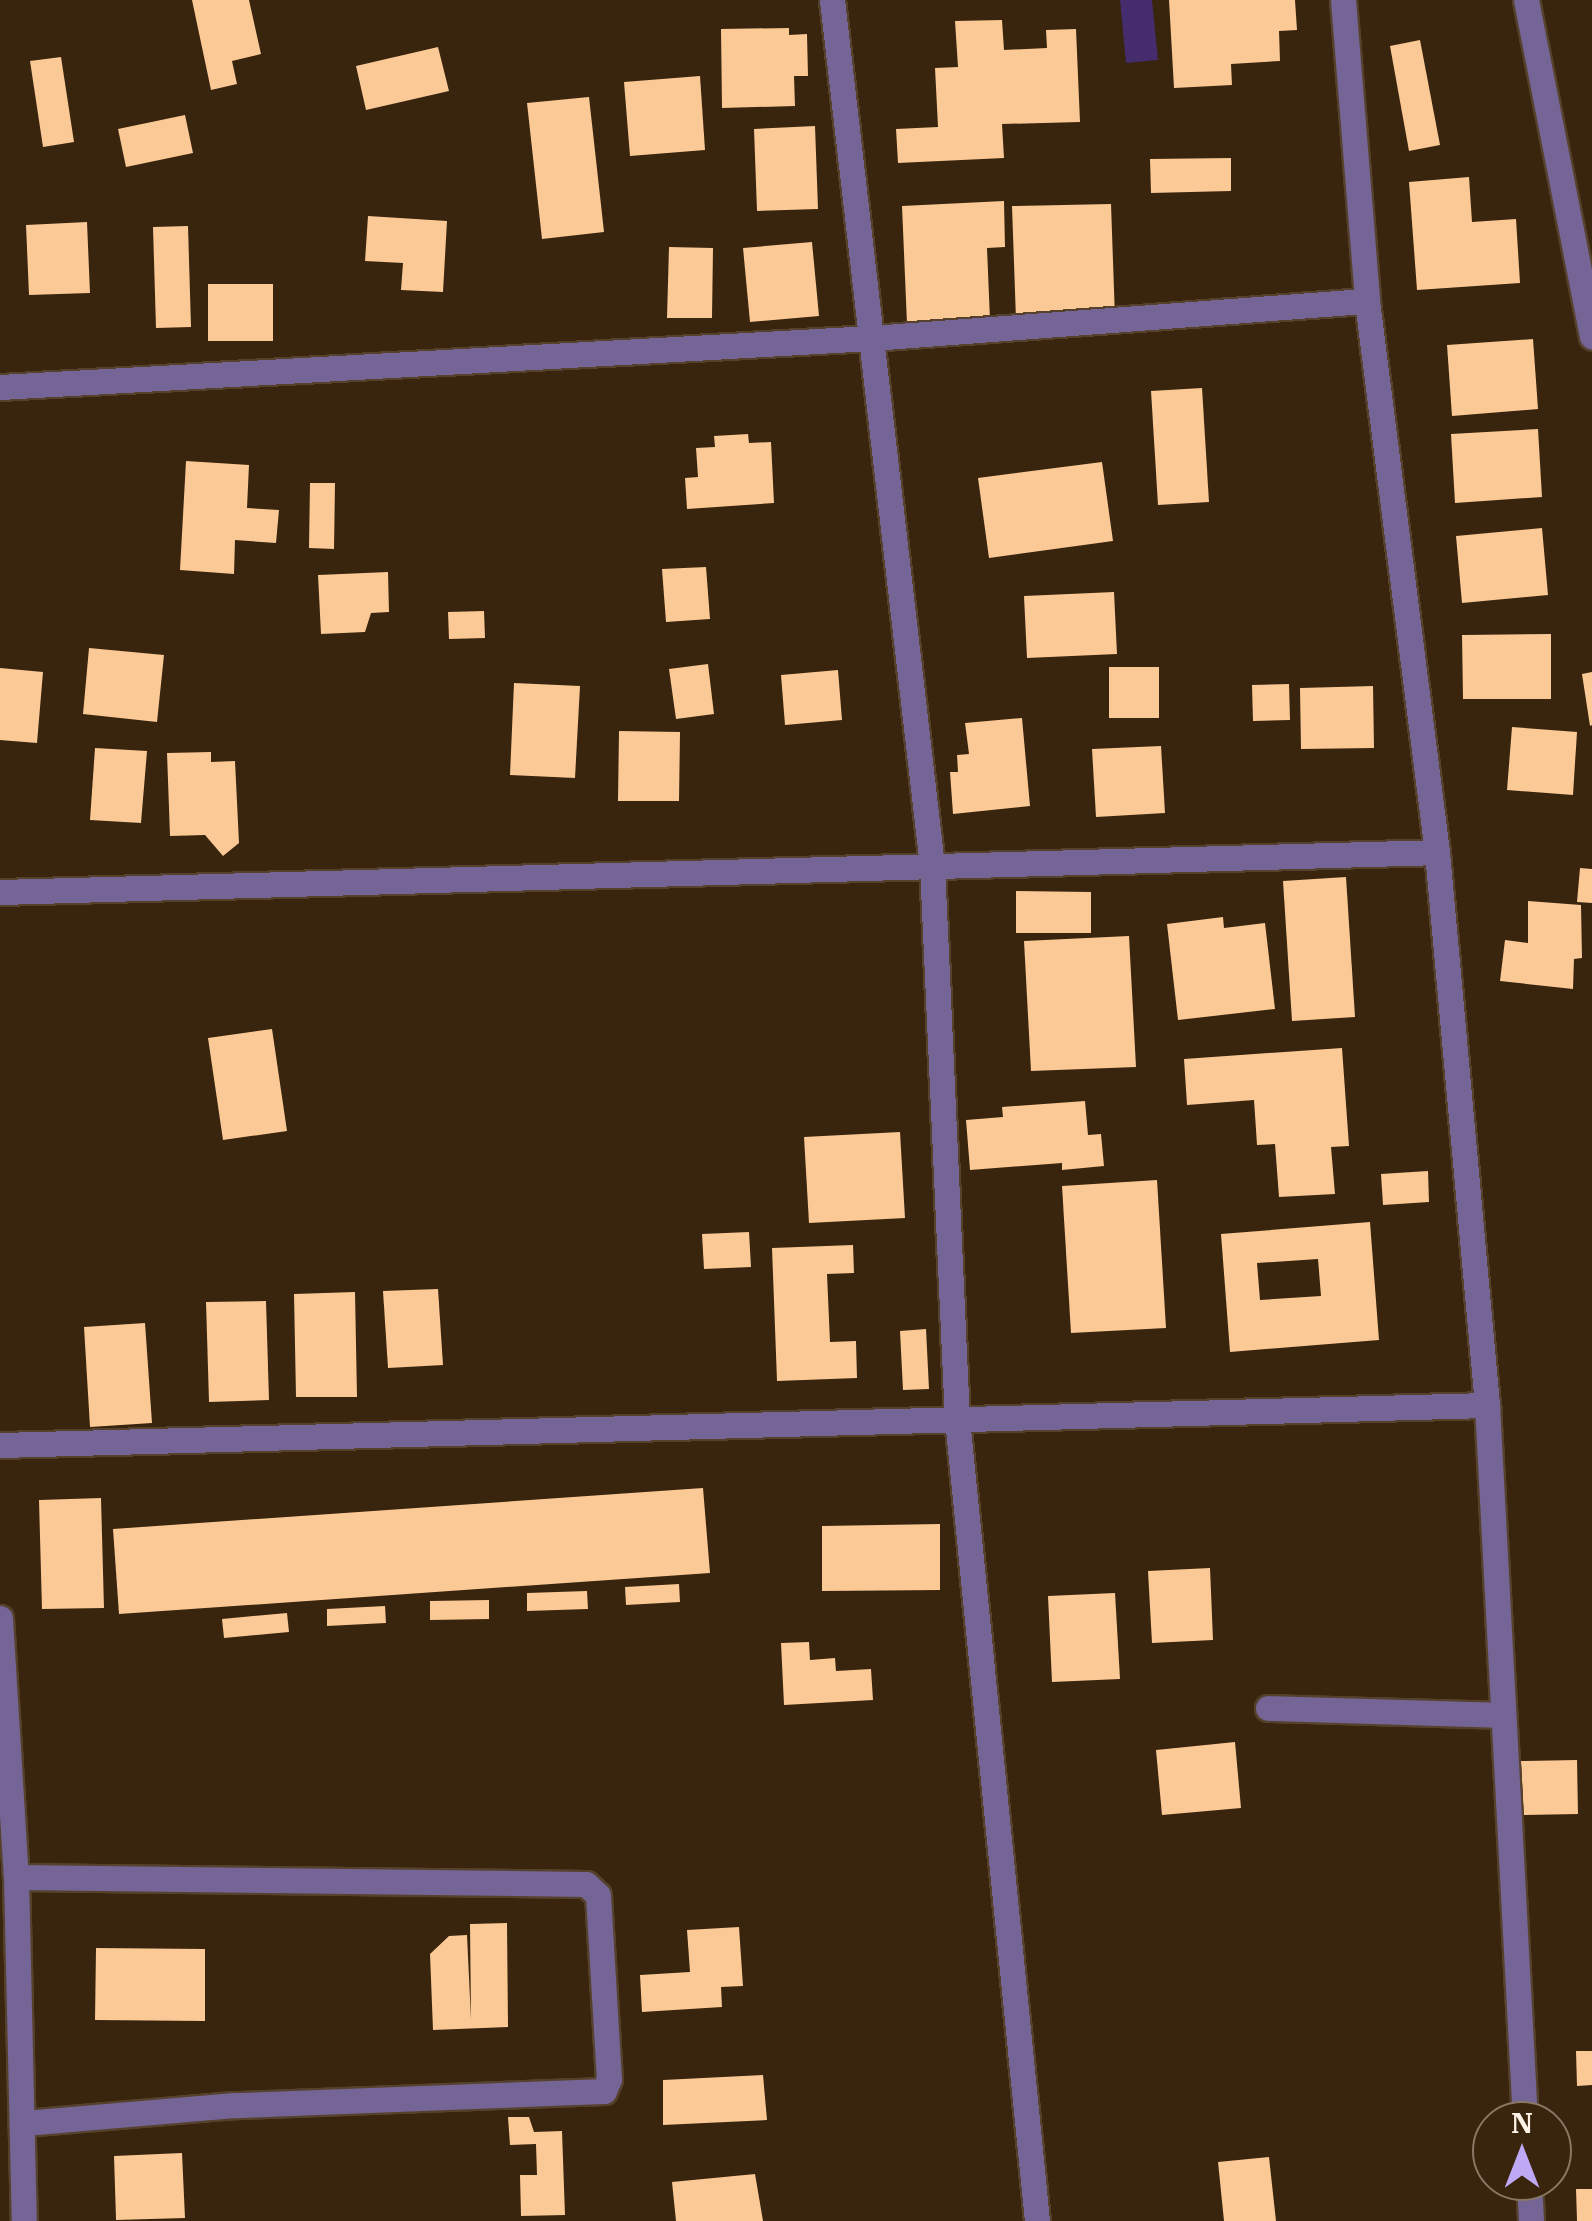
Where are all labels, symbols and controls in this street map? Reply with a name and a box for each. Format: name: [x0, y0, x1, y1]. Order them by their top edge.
north arrow: [1472, 2101, 1572, 2201]
text: N: [1511, 2104, 1533, 2141]

